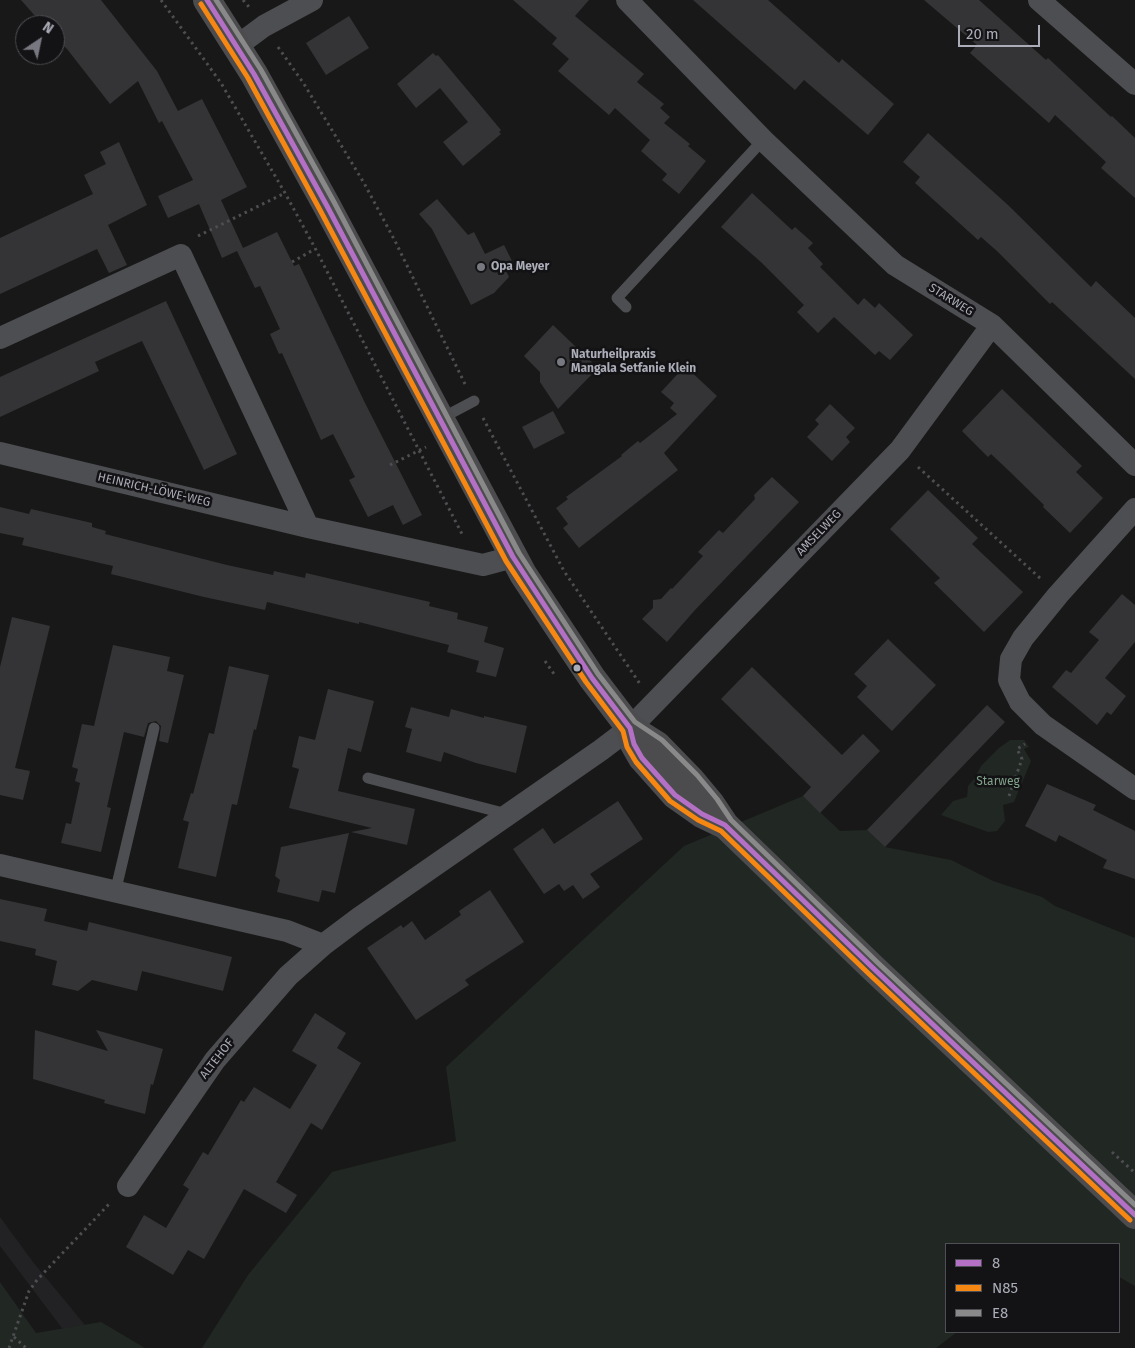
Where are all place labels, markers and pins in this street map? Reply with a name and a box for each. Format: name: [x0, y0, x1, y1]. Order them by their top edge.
place label: Opa Meyer: [491, 260, 549, 274]
marker: Opa Meyer: [475, 261, 487, 273]
place label: Naturheilpraxis Mangala Setfanie Klein: [571, 348, 696, 376]
marker: Naturheilpraxis Mangala Setfanie Klein: [555, 356, 567, 368]
unlabelled marker: [572, 663, 582, 673]

